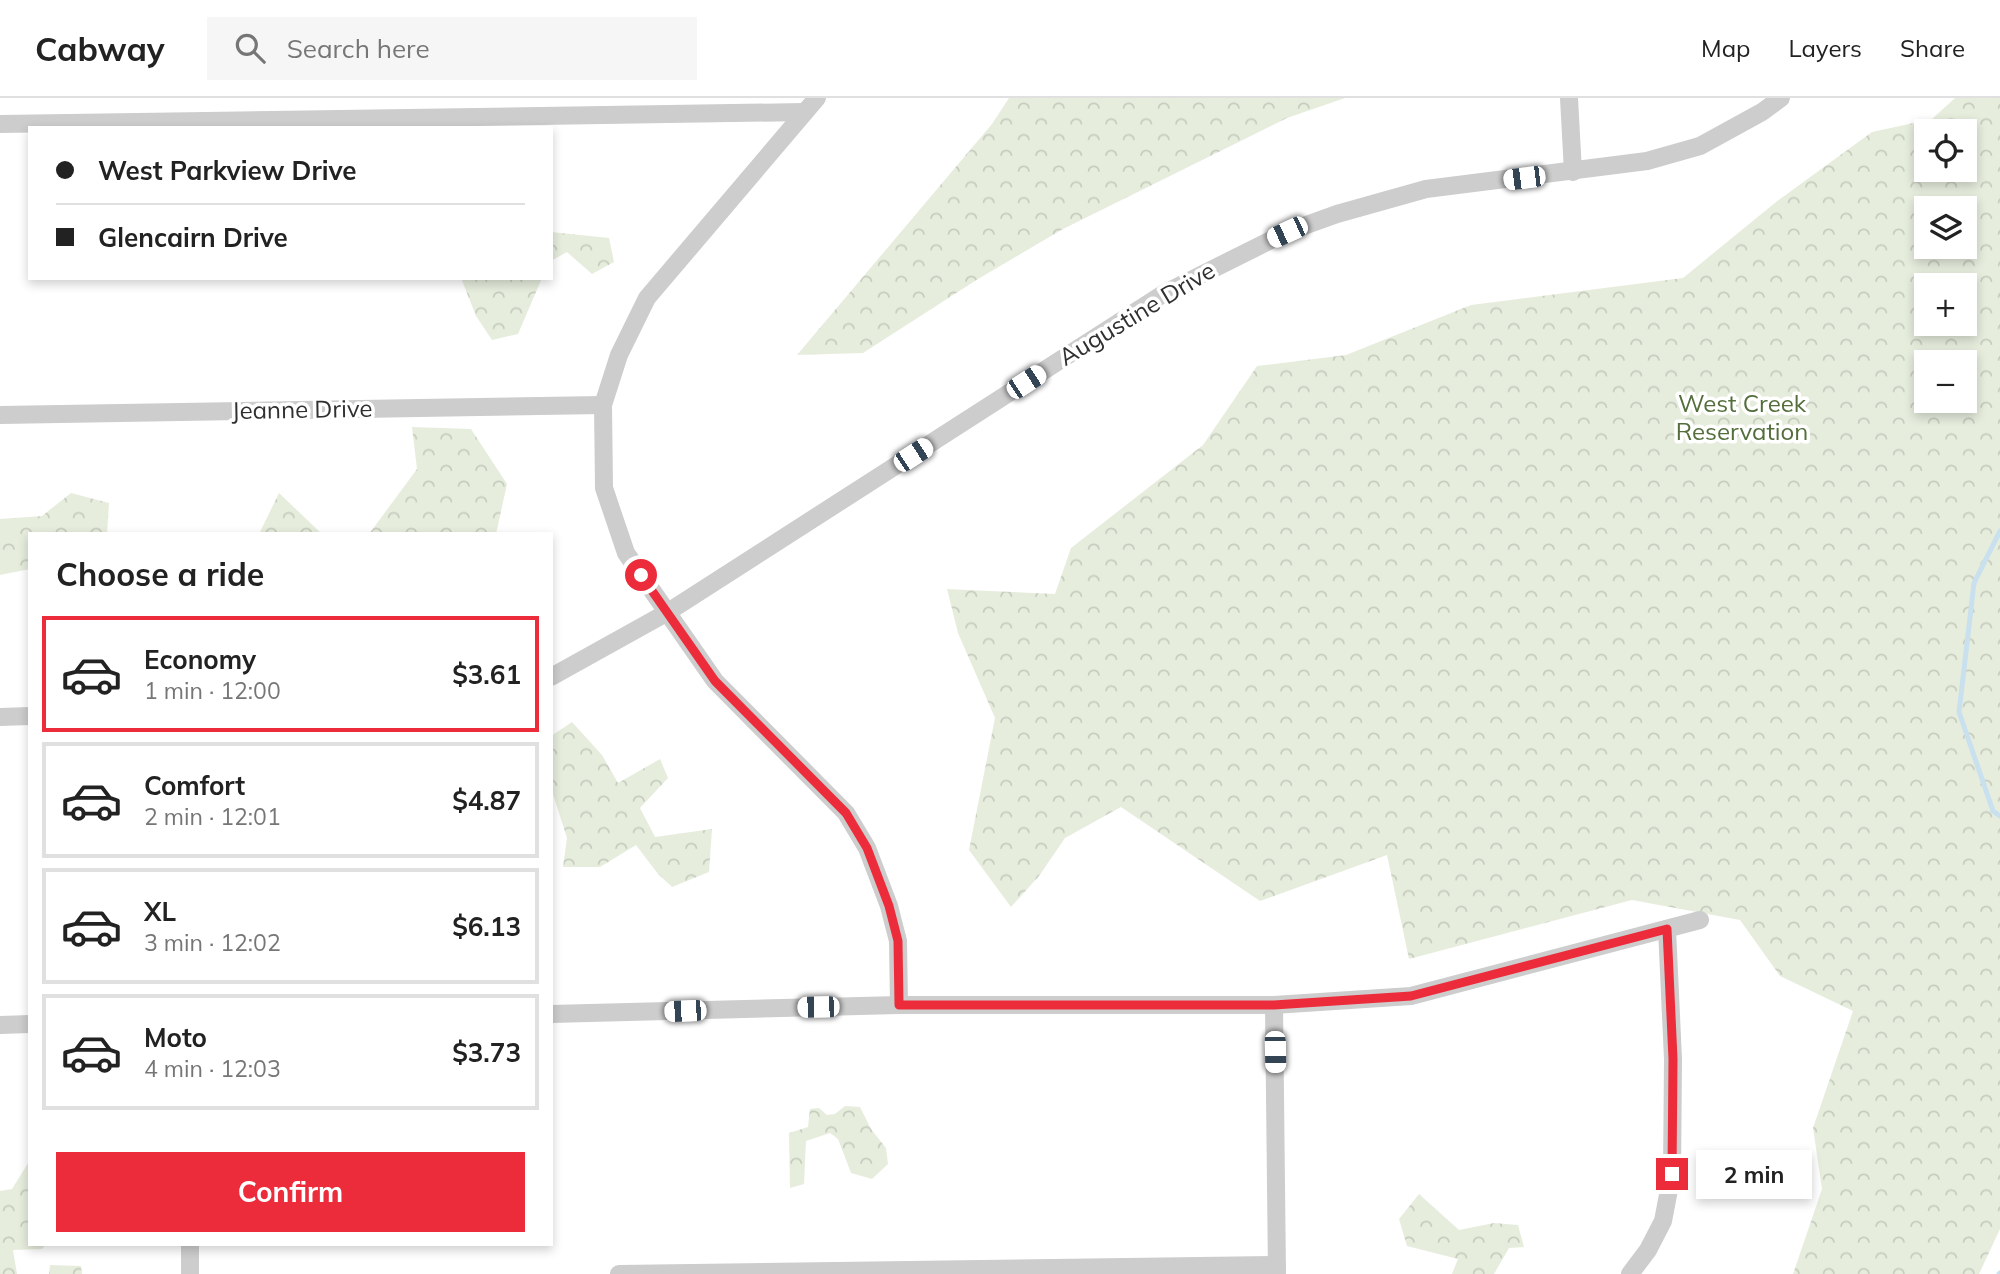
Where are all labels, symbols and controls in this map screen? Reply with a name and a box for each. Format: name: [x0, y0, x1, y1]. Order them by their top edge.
search box: [207, 17, 697, 80]
text: Cabway: [35, 28, 165, 69]
icon: search: [231, 29, 269, 67]
text: Search here: [287, 32, 430, 65]
text: Map: [1701, 33, 1750, 63]
text: Layers: [1788, 33, 1862, 63]
text: Share: [1900, 33, 1965, 63]
map controls: [1914, 119, 1977, 413]
button: locate: [1914, 119, 1977, 182]
text: West Parkview Drive: [98, 154, 357, 187]
car: [1502, 165, 1547, 191]
button: layers: [1914, 196, 1977, 259]
car: [1264, 214, 1311, 250]
text: Glencairn Drive: [98, 221, 288, 254]
street label: Augustine Drive: [1053, 255, 1220, 372]
button: +: [1914, 273, 1977, 336]
button: −: [1914, 350, 1977, 413]
car: [1003, 362, 1050, 402]
park label: West Creek Reservation: [1676, 388, 1808, 446]
street label: Jeanne Drive: [231, 393, 373, 425]
car: [890, 435, 937, 475]
text: Choose a ride: [56, 554, 264, 594]
route start: [625, 559, 657, 591]
icon: car: [60, 643, 123, 706]
text: Economy: [144, 643, 256, 676]
text: $3.61: [452, 658, 521, 691]
text: 1 min · 12:00: [144, 676, 281, 705]
icon: car: [60, 769, 123, 832]
text: Comfort: [144, 769, 245, 802]
text: $4.87: [452, 784, 521, 817]
text: 2 min · 12:01: [144, 802, 281, 831]
icon: car: [60, 895, 123, 958]
text: XL: [144, 895, 176, 928]
text: $6.13: [452, 910, 521, 943]
text: 3 min · 12:02: [144, 928, 281, 957]
car: [797, 996, 840, 1018]
car: [664, 1000, 707, 1022]
icon: car: [60, 1021, 123, 1084]
text: Moto: [144, 1021, 207, 1054]
car: [1265, 1031, 1286, 1073]
text: $3.73: [452, 1036, 521, 1069]
text: 4 min · 12:03: [144, 1054, 281, 1083]
callout: 2 min: [1696, 1150, 1812, 1198]
button: Confirm: [56, 1152, 525, 1232]
route end: [1656, 1158, 1688, 1190]
text: 2 min: [1724, 1160, 1784, 1189]

